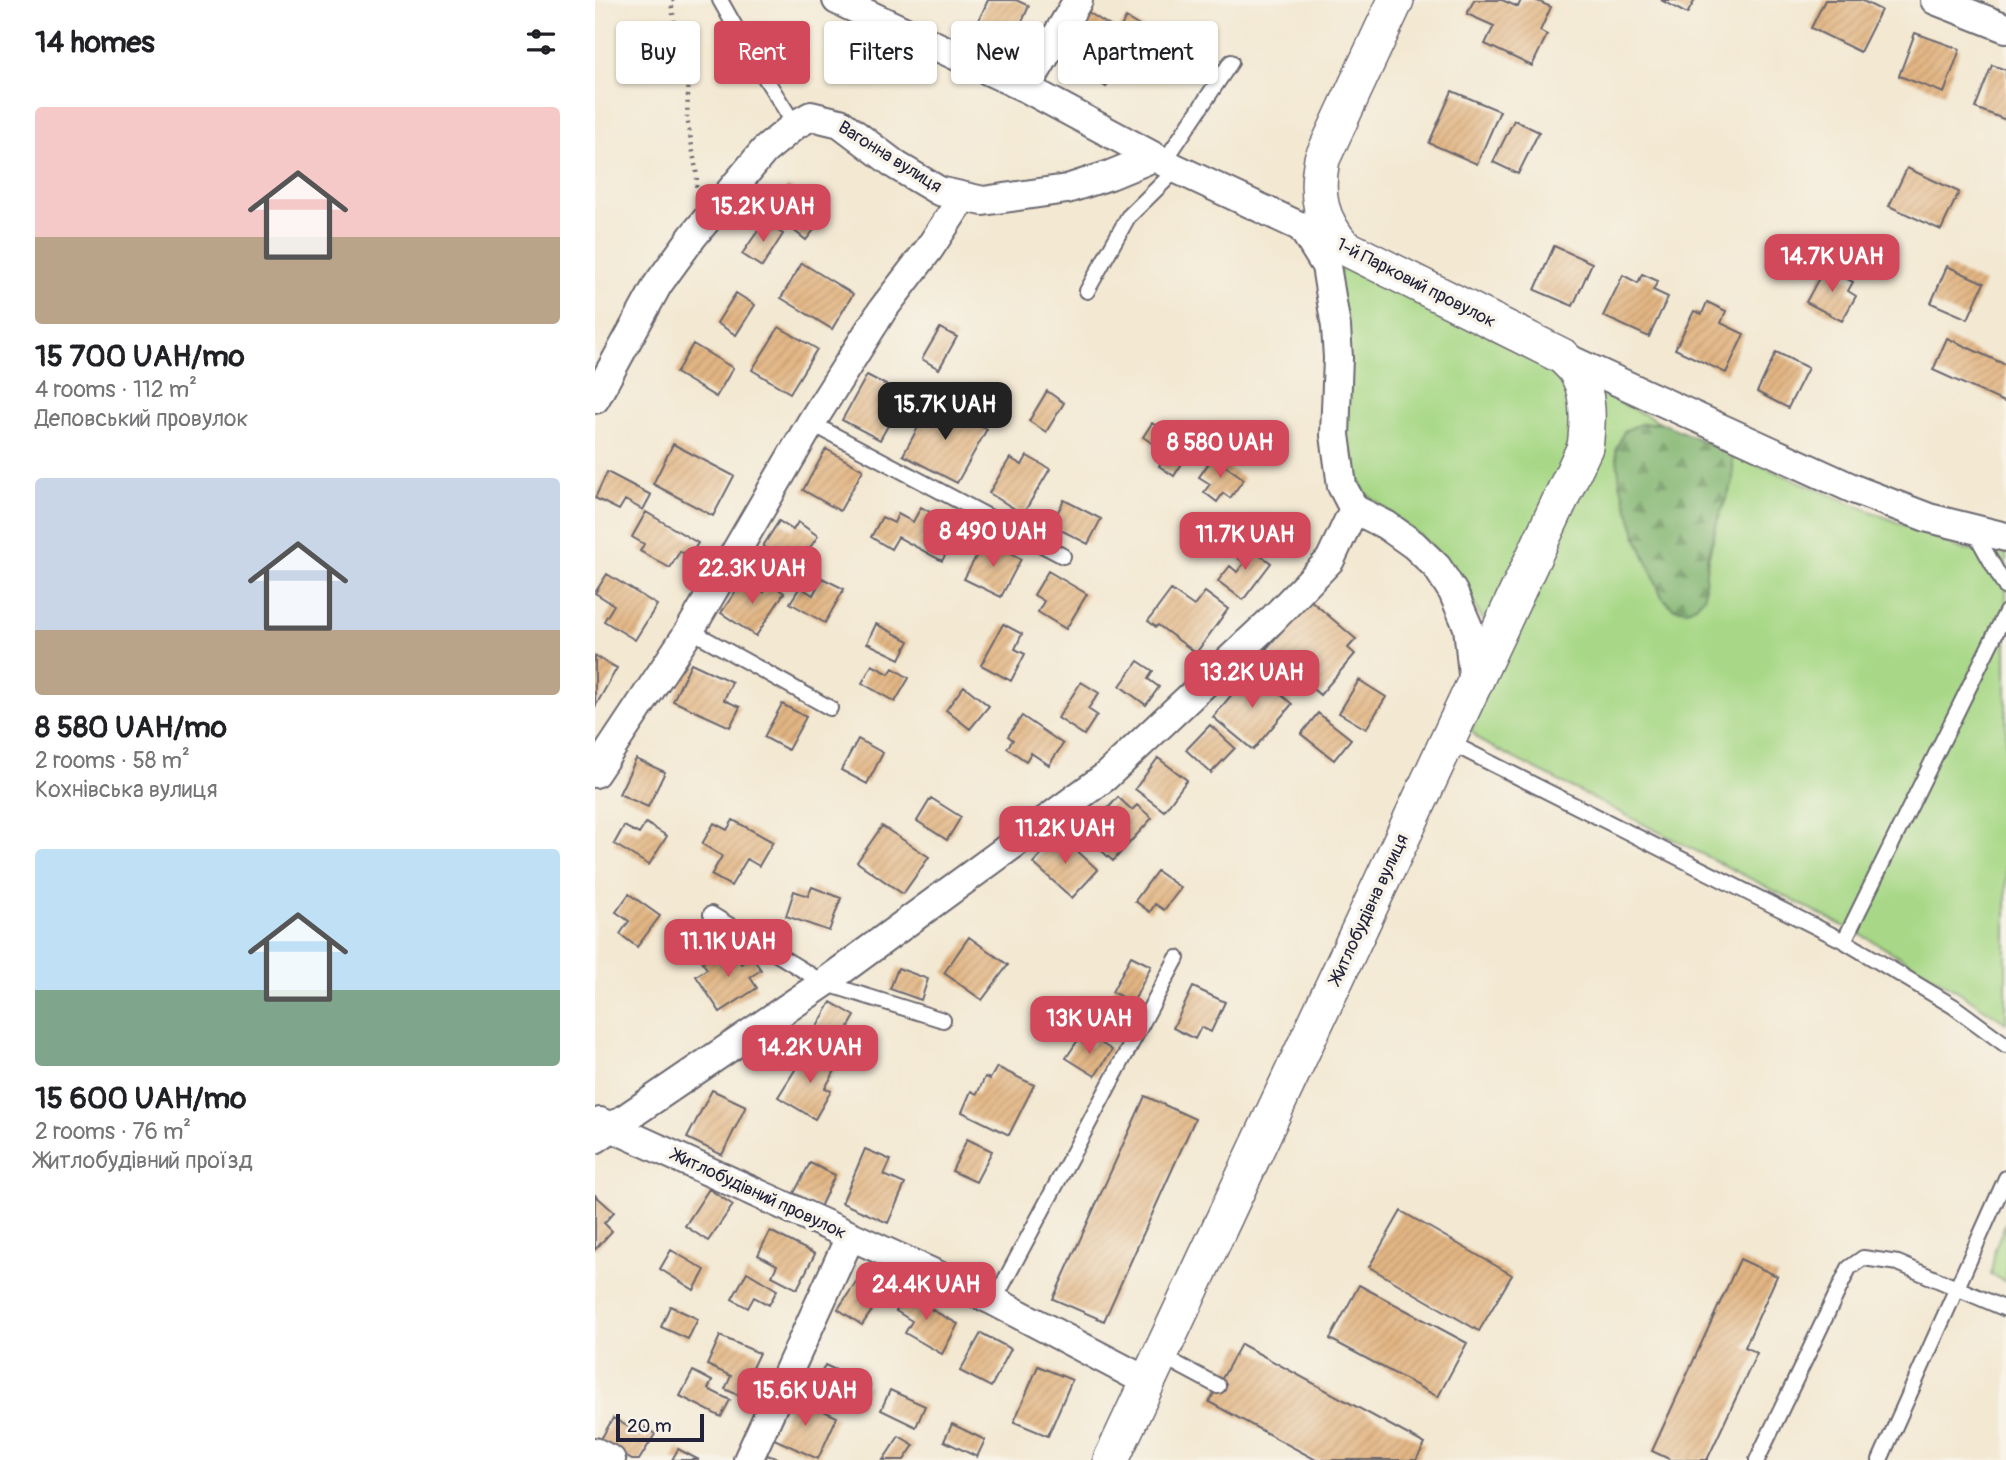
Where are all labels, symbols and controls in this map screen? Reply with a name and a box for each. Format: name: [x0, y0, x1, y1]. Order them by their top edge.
chip: Buy: [616, 21, 700, 84]
chip: Rent: [714, 21, 810, 84]
chip: Filters: [824, 21, 937, 84]
chip: New: [951, 21, 1044, 84]
chip: Apartment: [1058, 21, 1218, 84]
icon: filters: [522, 23, 560, 61]
text: 14 homes: [35, 24, 155, 61]
street label: Вагонна вулиця: [834, 116, 946, 198]
icon: home: [235, 152, 361, 278]
pin: 15.2K UAH: [683, 184, 843, 244]
text: 15.2K UAH: [712, 192, 814, 221]
street label: 1-й Парковий провулок: [1333, 233, 1499, 333]
pin: 14.7K UAH: [1752, 234, 1912, 294]
text: 14.7K UAH: [1780, 242, 1884, 271]
text: 15 700 UAH/mo: [35, 338, 245, 375]
text: 4 rooms · 112 m²: [35, 375, 197, 404]
pin: 15.7K UAH: [865, 382, 1025, 442]
text: 15.7K UAH: [894, 390, 996, 419]
text: Деповський провулок: [35, 404, 248, 433]
pin: 8 580 UAH: [1140, 420, 1300, 480]
text: 8 580 UAH: [1167, 428, 1273, 457]
pin: 8 490 UAH: [913, 510, 1073, 569]
pin: 11.7K UAH: [1165, 512, 1325, 572]
text: 8 490 UAH: [939, 517, 1047, 546]
text: 11.7K UAH: [1196, 520, 1294, 549]
icon: home: [235, 523, 361, 649]
pin: 22.3K UAH: [672, 546, 832, 606]
text: 22.3K UAH: [698, 554, 806, 583]
pin: 13.2K UAH: [1172, 650, 1332, 710]
text: 13.2K UAH: [1200, 658, 1304, 687]
text: 8 580 UAH/mo: [35, 709, 227, 746]
text: 2 rooms · 58 m²: [35, 746, 190, 775]
text: Кохнівська вулиця: [35, 775, 217, 804]
pin: 11.2K UAH: [985, 806, 1145, 866]
text: 11.2K UAH: [1015, 814, 1115, 843]
street label: Житлобудівна вулиця: [1323, 830, 1414, 990]
icon: home: [235, 894, 361, 1020]
pin: 11.1K UAH: [648, 920, 808, 979]
text: 11.1K UAH: [680, 927, 776, 956]
pin: 13K UAH: [1024, 996, 1154, 1056]
text: 13K UAH: [1046, 1004, 1132, 1033]
pin: 14.2K UAH: [730, 1026, 890, 1085]
text: 14.2K UAH: [758, 1033, 862, 1062]
text: 15 600 UAH/mo: [35, 1080, 246, 1117]
text: 2 rooms · 76 m²: [35, 1117, 191, 1146]
street label: Житлобудівний провулок: [665, 1142, 850, 1245]
text: Житлобудівний проїзд: [35, 1146, 253, 1175]
pin: 24.4K UAH: [846, 1262, 1006, 1322]
text: 24.4K UAH: [872, 1270, 980, 1299]
pin: 15.6K UAH: [725, 1368, 885, 1428]
text: 15.6K UAH: [753, 1376, 857, 1405]
scale bar: [616, 1411, 703, 1443]
text: 20 m: [627, 1414, 672, 1438]

